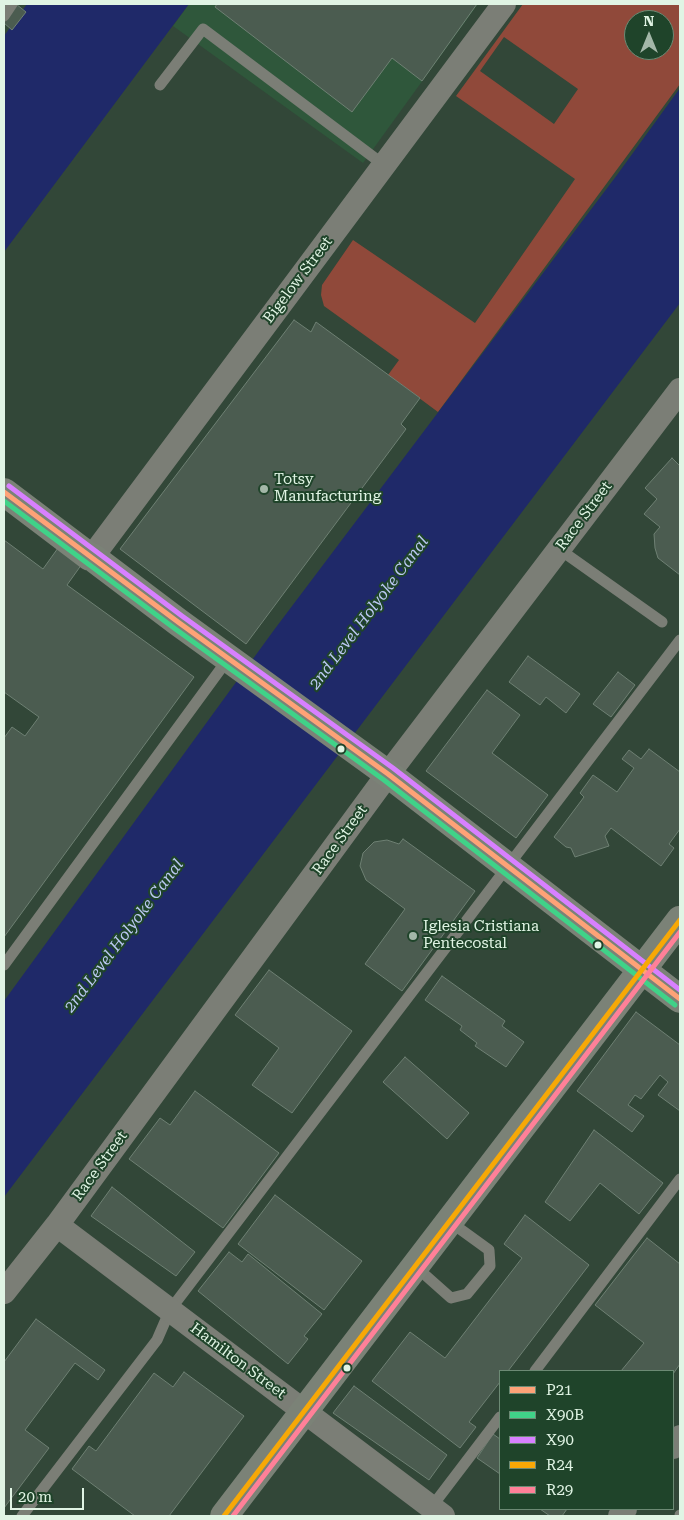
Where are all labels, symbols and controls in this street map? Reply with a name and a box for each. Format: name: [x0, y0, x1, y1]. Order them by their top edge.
north arrow: [624, 10, 674, 60]
text: N: [644, 13, 654, 29]
street label: Bigelow Street: [260, 233, 336, 327]
place label: Totsy Manufacturing: [274, 471, 381, 506]
street label: Race Street: [552, 478, 616, 554]
marker: Totsy Manufacturing: [258, 483, 270, 495]
water label: 2nd Level Holyoke Canal: [305, 533, 433, 693]
unlabelled marker: [336, 744, 346, 754]
street label: Race Street: [309, 802, 371, 878]
water label: 2nd Level Holyoke Canal: [60, 856, 188, 1016]
place label: Iglesia Cristiana Pentecostal: [423, 918, 539, 953]
marker: Iglesia Cristiana Pentecostal: [407, 930, 419, 942]
unlabelled marker: [593, 940, 603, 950]
street label: Race Street: [69, 1128, 131, 1204]
street label: Hamilton Street: [187, 1319, 289, 1403]
unlabelled marker: [342, 1363, 352, 1373]
legend: [499, 1370, 674, 1510]
text: P21: [546, 1381, 573, 1399]
text: X90B: [546, 1406, 584, 1424]
text: X90: [546, 1431, 574, 1449]
text: R24: [546, 1456, 573, 1474]
scale bar: [12, 1478, 86, 1510]
text: R29: [546, 1481, 573, 1499]
text: 20 m: [18, 1488, 52, 1506]

